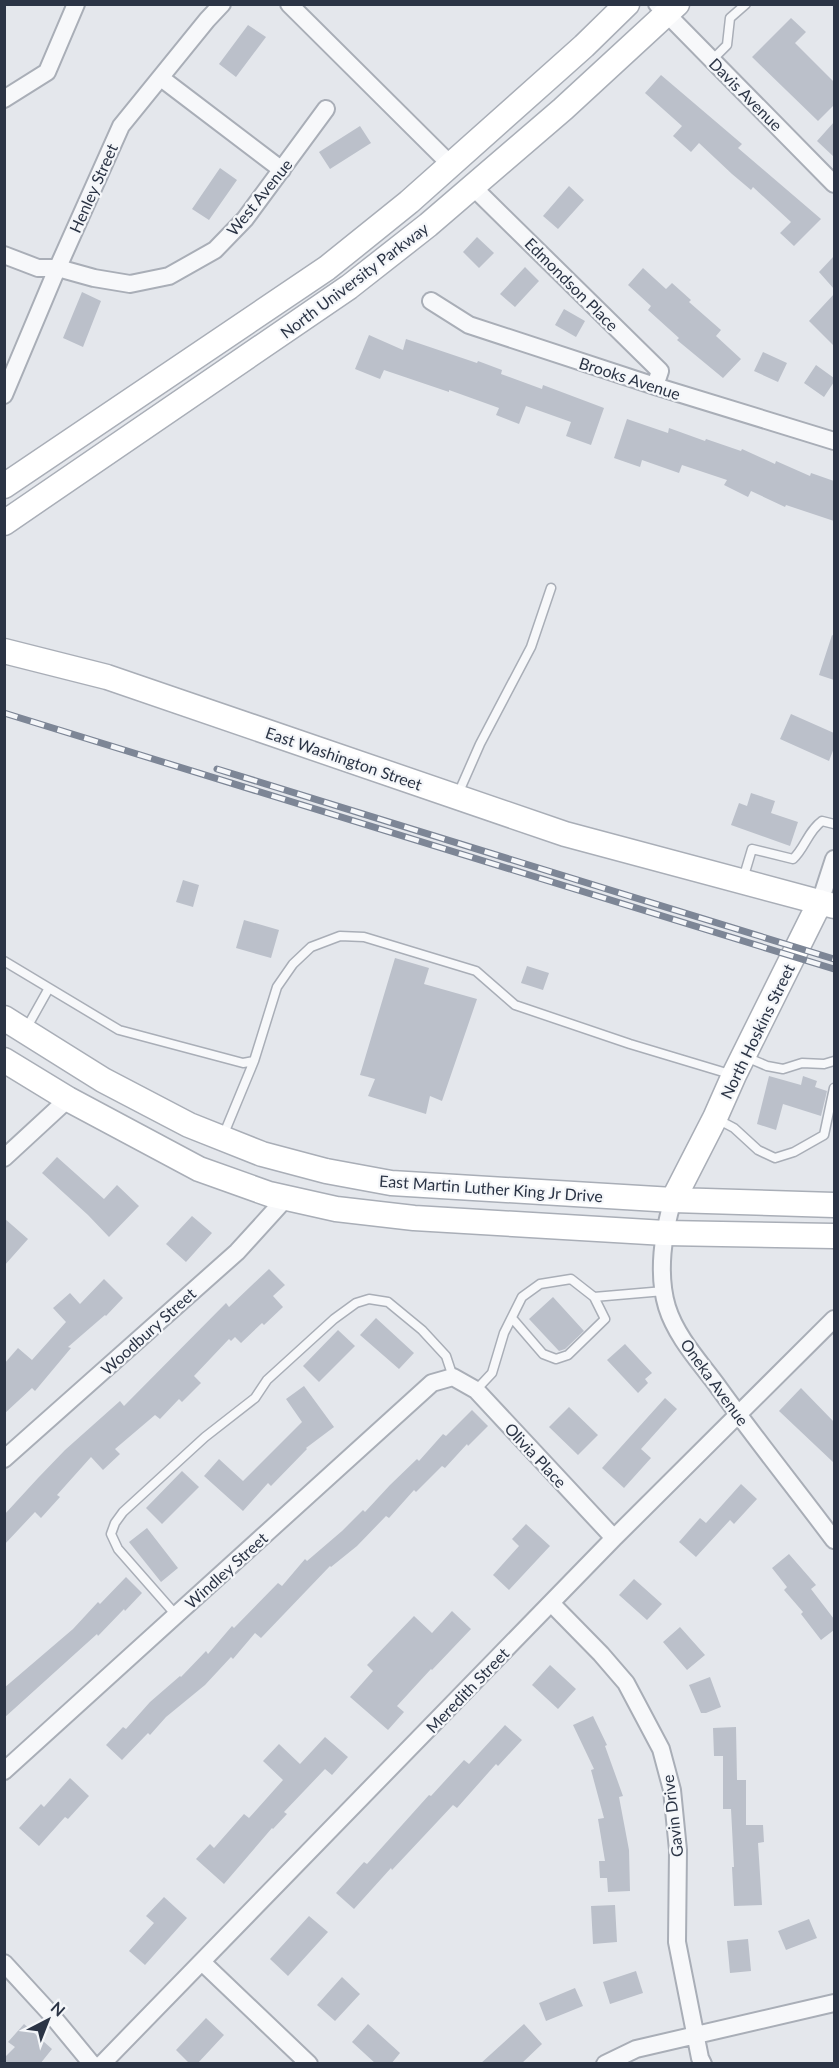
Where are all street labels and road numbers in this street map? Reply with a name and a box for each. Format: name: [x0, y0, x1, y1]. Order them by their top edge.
street label: Davis Avenue: [706, 54, 786, 134]
street label: Henley Street: [65, 140, 121, 235]
street label: West Avenue: [222, 155, 296, 239]
street label: North University Parkway: [276, 218, 432, 342]
street label: Edmondson Place: [521, 233, 623, 335]
street label: Brooks Avenue: [577, 353, 683, 403]
street label: East Washington Street: [263, 722, 425, 794]
street label: North Hoskins Street: [716, 960, 798, 1102]
street label: East Martin Luther King Jr Drive: [379, 1171, 603, 1205]
street label: Woodbury Street: [97, 1283, 199, 1378]
street label: Oneka Avenue: [677, 1335, 753, 1429]
street label: Olivia Place: [501, 1419, 571, 1491]
street label: Windley Street: [181, 1528, 271, 1612]
street label: Meredith Street: [422, 1643, 512, 1736]
street label: Gavin Drive: [658, 1774, 686, 1858]

